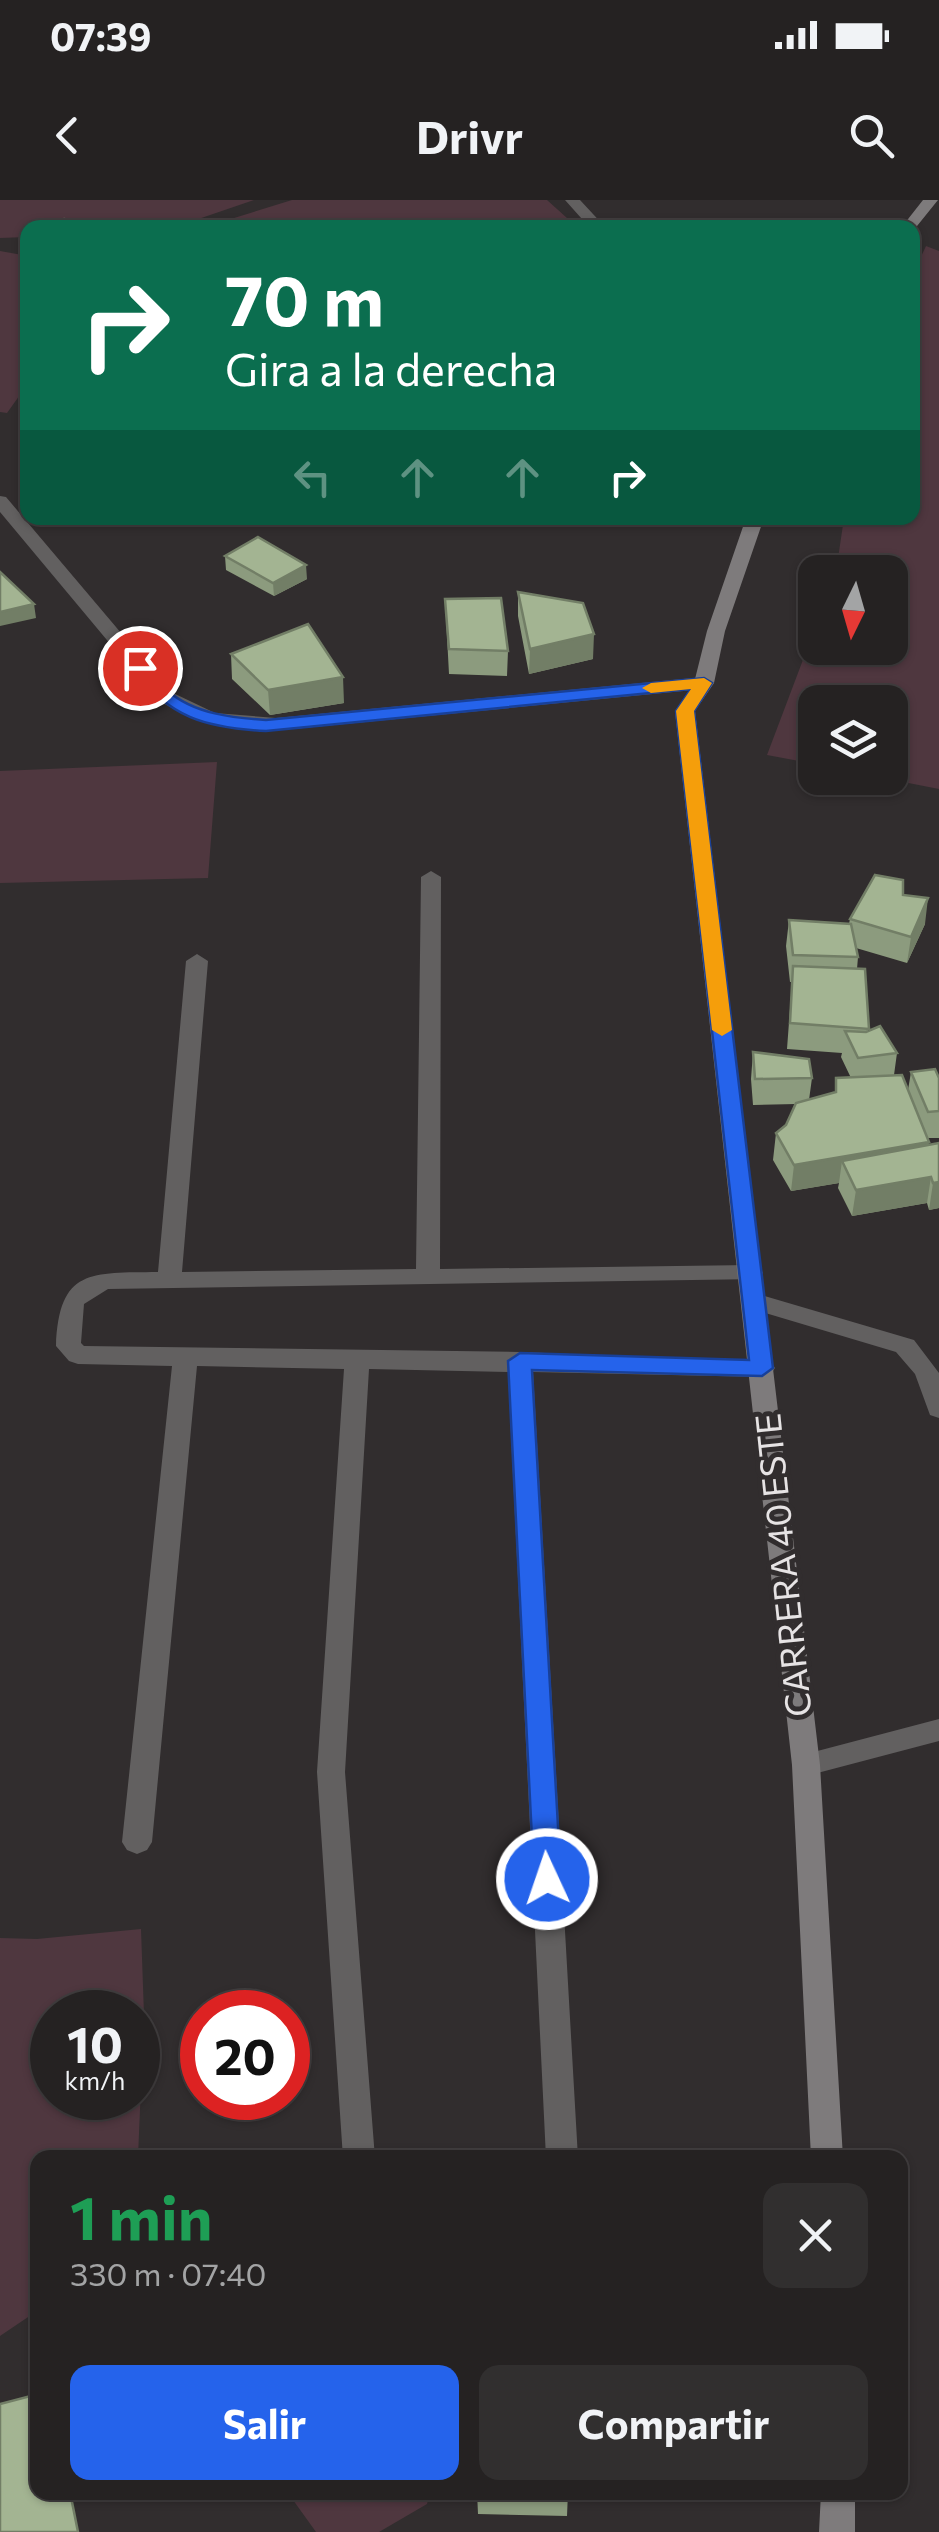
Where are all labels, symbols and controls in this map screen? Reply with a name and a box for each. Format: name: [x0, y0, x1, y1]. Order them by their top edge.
text: 07:39: [50, 12, 151, 59]
icon: back: [40, 108, 95, 163]
text: Drivr: [416, 108, 523, 163]
icon: search: [844, 108, 899, 163]
text: 70 m: [225, 255, 384, 340]
icon: right: [60, 260, 190, 390]
text: Gira a la derecha: [225, 340, 557, 395]
icon: left: [285, 450, 340, 505]
icon: ahead: [390, 450, 445, 505]
icon: ahead: [495, 450, 550, 505]
icon: right: [600, 450, 655, 505]
north arrow: [798, 555, 908, 665]
map controls: [798, 555, 908, 795]
pin: [98, 626, 183, 711]
icon: arrive: [113, 641, 168, 696]
button: layers: [798, 685, 908, 795]
street label: CARRERA 40 ESTE: [744, 1411, 819, 1719]
position arrow: [495, 1827, 599, 1931]
speed limit sign: 20: [180, 1990, 310, 2120]
text: 10: [67, 2012, 123, 2073]
text: km/h: [65, 2065, 125, 2095]
text: 1 min: [70, 2179, 212, 2252]
button: close: [763, 2183, 868, 2288]
text: 330 m · 07:40: [70, 2253, 266, 2293]
button: Salir: [70, 2365, 459, 2480]
button: Compartir: [479, 2365, 868, 2480]

